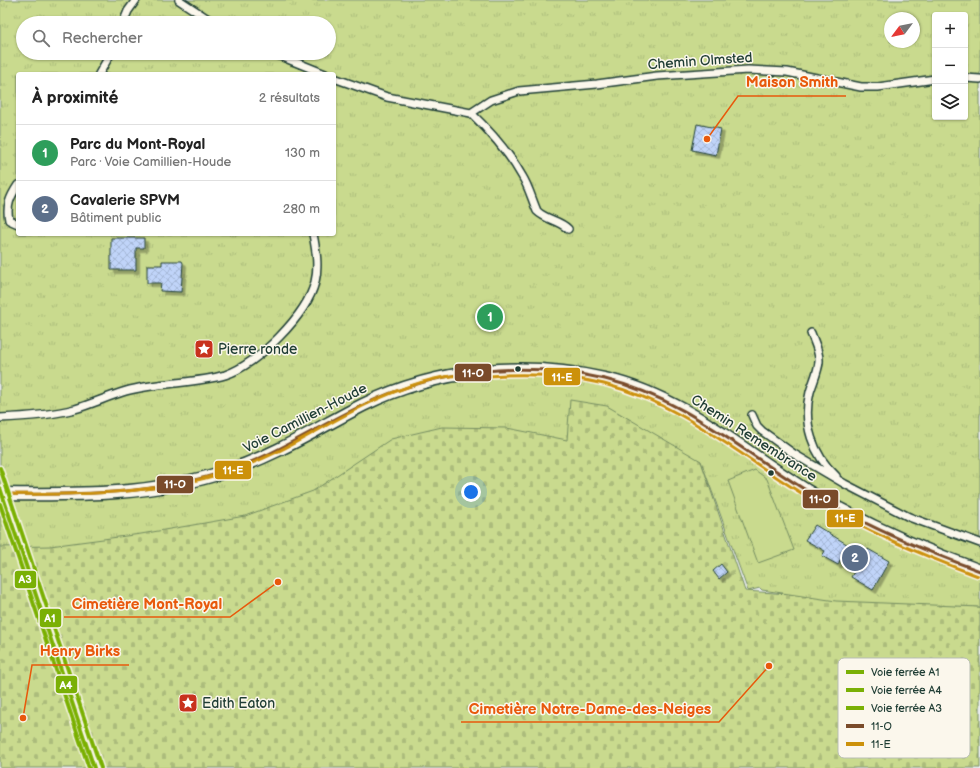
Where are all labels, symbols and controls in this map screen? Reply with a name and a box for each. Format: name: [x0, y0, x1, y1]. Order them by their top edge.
north arrow: [884, 12, 920, 48]
map controls: [932, 12, 968, 120]
button: +: [932, 12, 968, 48]
search box: [16, 16, 336, 60]
icon: search: [30, 27, 52, 49]
text: Rechercher: [62, 29, 142, 48]
button: −: [932, 48, 968, 84]
street label: Chemin Olmsted: [647, 49, 753, 73]
callout: Maison Smith: [738, 69, 846, 96]
text: Maison Smith: [746, 73, 838, 92]
button: layers: [932, 84, 968, 120]
text: À proximité: [32, 88, 118, 108]
text: 2 résultats: [259, 90, 320, 106]
text: Parc du Mont-Royal: [70, 135, 205, 154]
text: 1: [42, 145, 48, 161]
text: 130 m: [285, 145, 320, 161]
text: Parc · Voie Camillien-Houde: [70, 154, 231, 170]
text: Cavalerie SPVM: [70, 191, 180, 210]
text: 2: [41, 201, 49, 217]
text: 280 m: [283, 201, 320, 217]
text: Bâtiment public: [70, 210, 161, 226]
pin: 1: [477, 302, 503, 332]
place icon: Pierre ronde: [193, 338, 215, 360]
place label: Pierre ronde: [218, 341, 297, 358]
line badge: 11-O: [454, 363, 492, 382]
unlabelled marker: [513, 364, 523, 374]
text: 11-O: [462, 367, 484, 380]
line badge: 11-E: [543, 367, 581, 386]
text: 11-E: [552, 371, 572, 384]
street label: Voie Camillien-Houde: [240, 379, 370, 457]
street label: Chemin Remembrance: [688, 391, 820, 485]
line badge: 11-E: [214, 460, 252, 480]
text: 11-E: [223, 464, 243, 477]
unlabelled marker: [766, 468, 776, 478]
line badge: 11-O: [156, 475, 194, 494]
text: 11-O: [164, 478, 186, 491]
your location: [461, 482, 481, 502]
line badge: 11-O: [802, 489, 839, 509]
text: 11-O: [809, 493, 831, 506]
line badge: 11-E: [826, 509, 864, 528]
text: 11-E: [835, 512, 855, 525]
pin: 2: [842, 543, 868, 573]
line badge: A3: [14, 570, 37, 589]
text: A3: [17, 573, 32, 586]
callout: Cimetière Mont-Royal: [64, 590, 230, 617]
text: Cimetière Mont-Royal: [72, 595, 222, 614]
line badge: A1: [39, 608, 62, 628]
text: A1: [43, 612, 56, 625]
callout: Henry Birks: [32, 638, 129, 665]
text: Henry Birks: [40, 642, 120, 661]
legend: [838, 658, 970, 758]
text: Voie ferrée A1: [871, 666, 940, 679]
line badge: A4: [55, 675, 78, 694]
text: A4: [58, 679, 73, 692]
text: Voie ferrée A4: [871, 684, 942, 697]
place icon: Edith Eaton: [177, 692, 199, 714]
place label: Edith Eaton: [202, 695, 275, 712]
callout: Cimetière Notre-Dame-des-Neiges: [461, 695, 719, 722]
text: Cimetière Notre-Dame-des-Neiges: [469, 700, 711, 719]
text: Voie ferrée A3: [871, 702, 942, 715]
text: 11-O: [871, 720, 892, 733]
text: 11-E: [871, 738, 891, 751]

